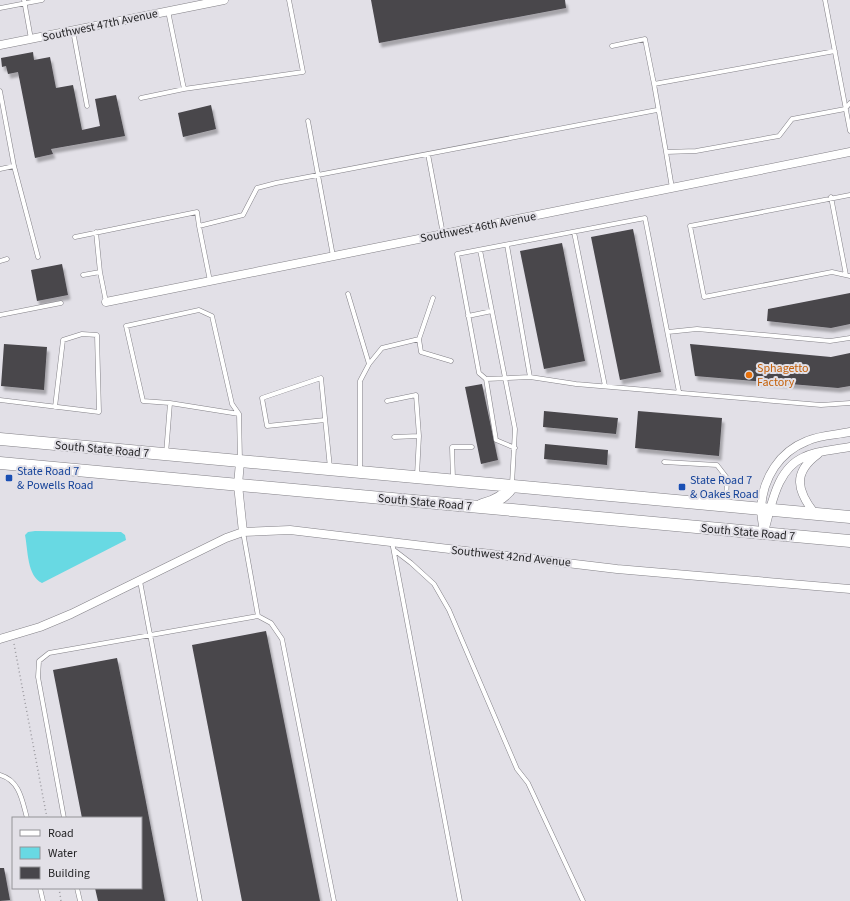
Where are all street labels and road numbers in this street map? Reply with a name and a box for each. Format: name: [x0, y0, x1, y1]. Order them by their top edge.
street label: Southwest 47th Avenue: [41, 5, 159, 46]
street label: Southwest 46th Avenue: [419, 208, 538, 247]
street label: South State Road 7: [54, 437, 150, 462]
street label: South State Road 7: [377, 490, 473, 515]
street label: South State Road 7: [700, 520, 796, 545]
street label: Southwest 42nd Avenue: [450, 542, 572, 571]

